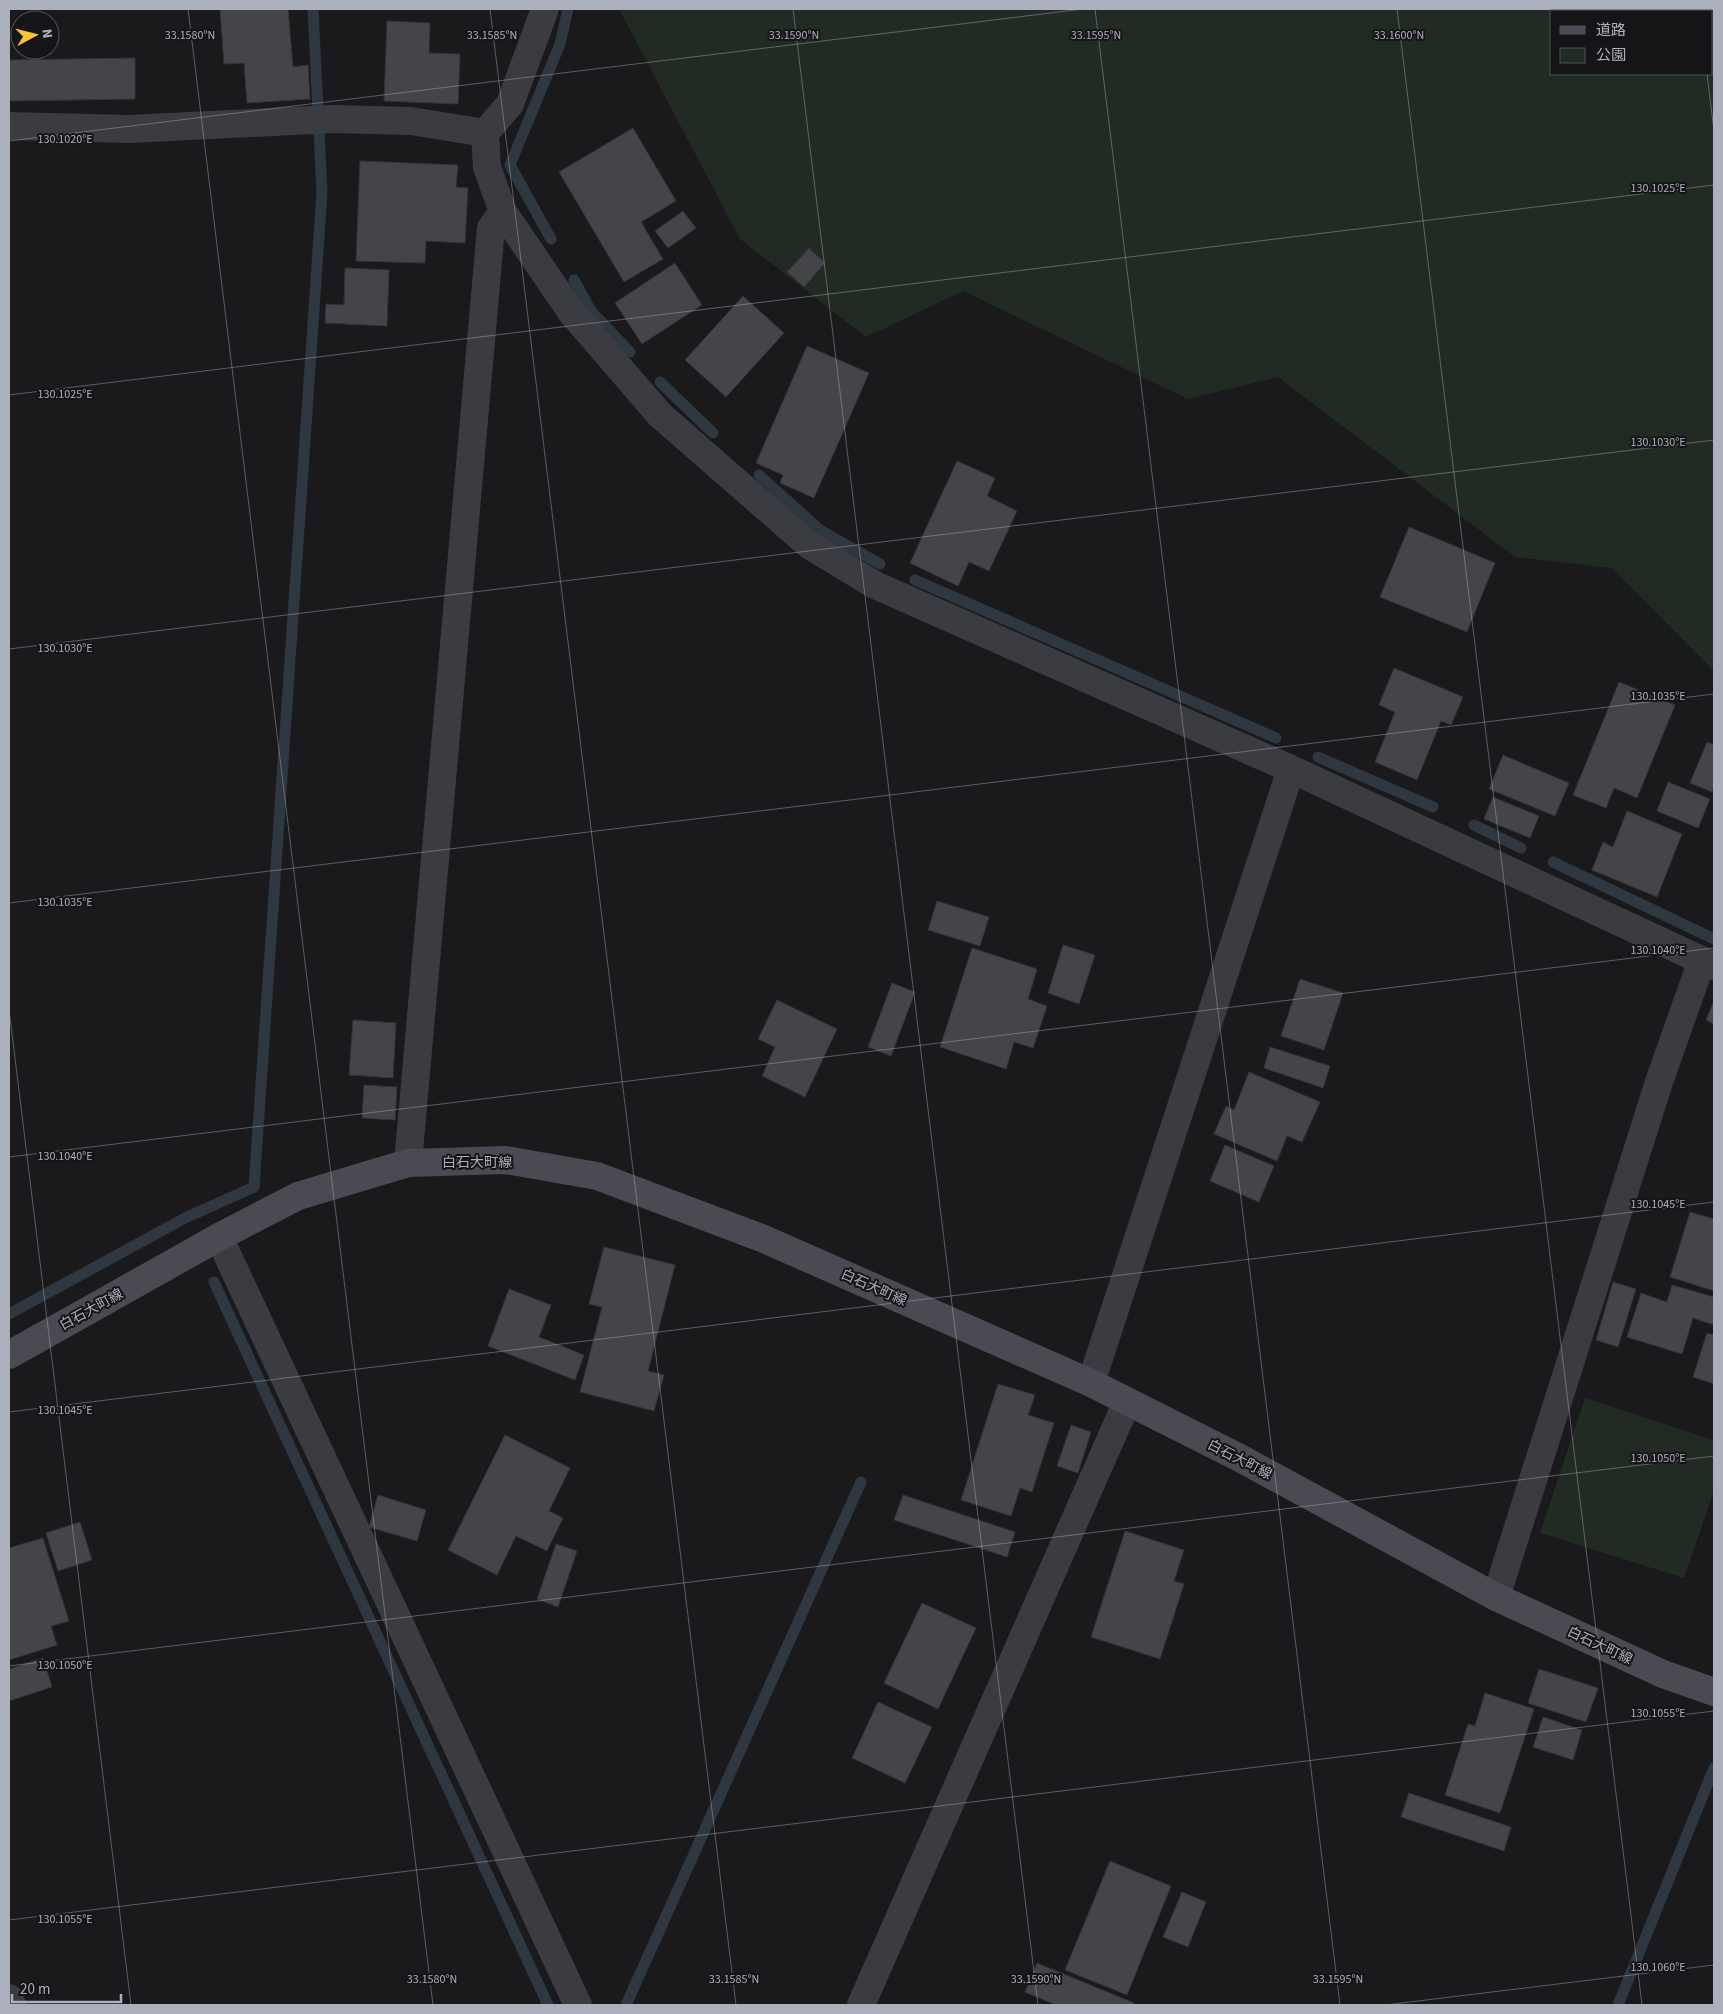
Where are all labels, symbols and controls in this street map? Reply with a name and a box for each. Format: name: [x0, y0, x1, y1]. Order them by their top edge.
north arrow: [10, 10, 60, 60]
legend: [1550, 10, 1713, 75]
text: 道路: [1596, 20, 1626, 41]
text: 33.1580°N: [165, 27, 215, 44]
text: 33.1585°N: [467, 27, 517, 44]
text: 33.1590°N: [769, 27, 819, 44]
text: 33.1595°N: [1071, 27, 1121, 44]
text: 33.1600°N: [1374, 27, 1424, 44]
text: N: [36, 28, 57, 39]
text: 公園: [1596, 45, 1626, 66]
text: 130.1020°E: [37, 131, 93, 148]
text: 130.1025°E: [1630, 180, 1686, 197]
text: 130.1025°E: [37, 386, 93, 403]
text: 130.1030°E: [1630, 434, 1686, 451]
text: 130.1030°E: [37, 640, 93, 657]
text: 130.1035°E: [1630, 688, 1686, 705]
text: 130.1035°E: [37, 894, 93, 911]
text: 130.1040°E: [1630, 942, 1686, 959]
text: 130.1040°E: [37, 1148, 93, 1165]
street label: 白石大町線: [442, 1153, 512, 1173]
text: 130.1045°E: [1630, 1196, 1686, 1213]
street label: 白石大町線: [838, 1265, 910, 1311]
street label: 白石大町線: [56, 1284, 127, 1336]
text: 130.1045°E: [37, 1402, 93, 1419]
street label: 白石大町線: [1204, 1435, 1275, 1485]
text: 130.1050°E: [1630, 1450, 1686, 1467]
street label: 白石大町線: [1564, 1622, 1636, 1670]
text: 130.1050°E: [37, 1657, 93, 1674]
text: 130.1055°E: [1630, 1705, 1686, 1722]
text: 130.1055°E: [37, 1911, 93, 1928]
text: 130.1060°E: [1630, 1959, 1686, 1976]
text: 33.1580°N: [407, 1971, 457, 1988]
text: 33.1585°N: [709, 1971, 759, 1988]
text: 33.1590°N: [1011, 1971, 1061, 1988]
text: 33.1595°N: [1313, 1971, 1363, 1988]
scale bar: [12, 1972, 121, 2004]
text: 20 m: [20, 1979, 50, 2000]

